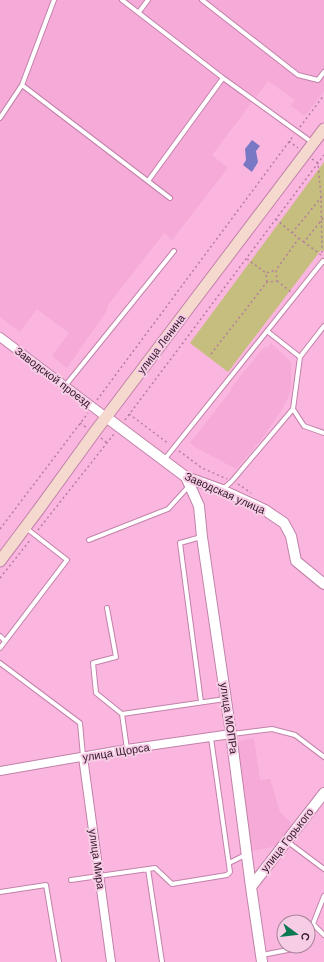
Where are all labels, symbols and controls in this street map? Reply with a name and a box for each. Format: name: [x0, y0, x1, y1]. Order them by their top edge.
street label: улица Ленина: [135, 311, 188, 376]
street label: Заводской проезд: [13, 345, 94, 410]
street label: Заводская улица: [183, 470, 268, 516]
street label: улица МОПРа: [218, 682, 240, 755]
street label: улица Щорса: [82, 741, 151, 763]
street label: улица Горького: [258, 806, 316, 874]
street label: улица Мира: [87, 828, 107, 891]
north arrow: [276, 914, 316, 954]
text: С: [299, 931, 312, 942]

